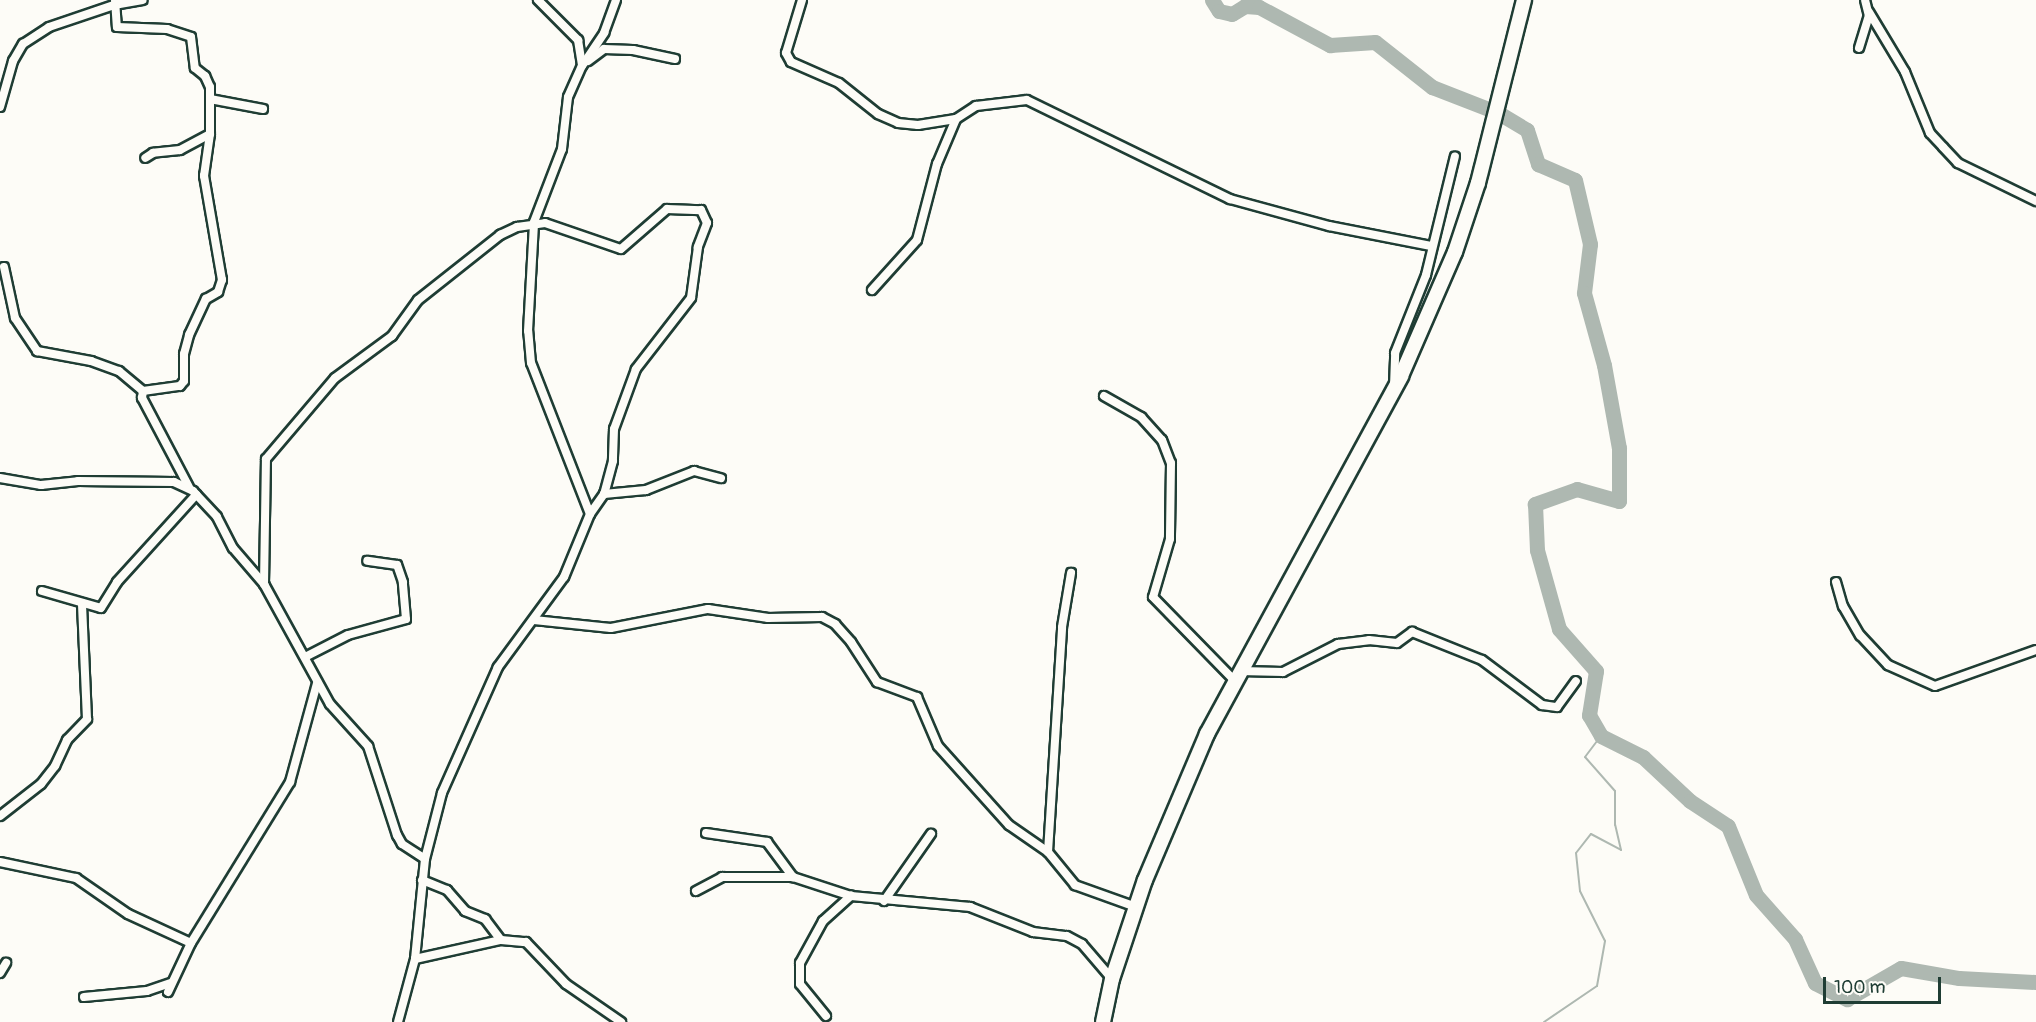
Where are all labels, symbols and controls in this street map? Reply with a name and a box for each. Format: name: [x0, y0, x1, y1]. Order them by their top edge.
scale bar: [1826, 965, 1944, 1003]
text: 100 m: [1834, 976, 1886, 999]

